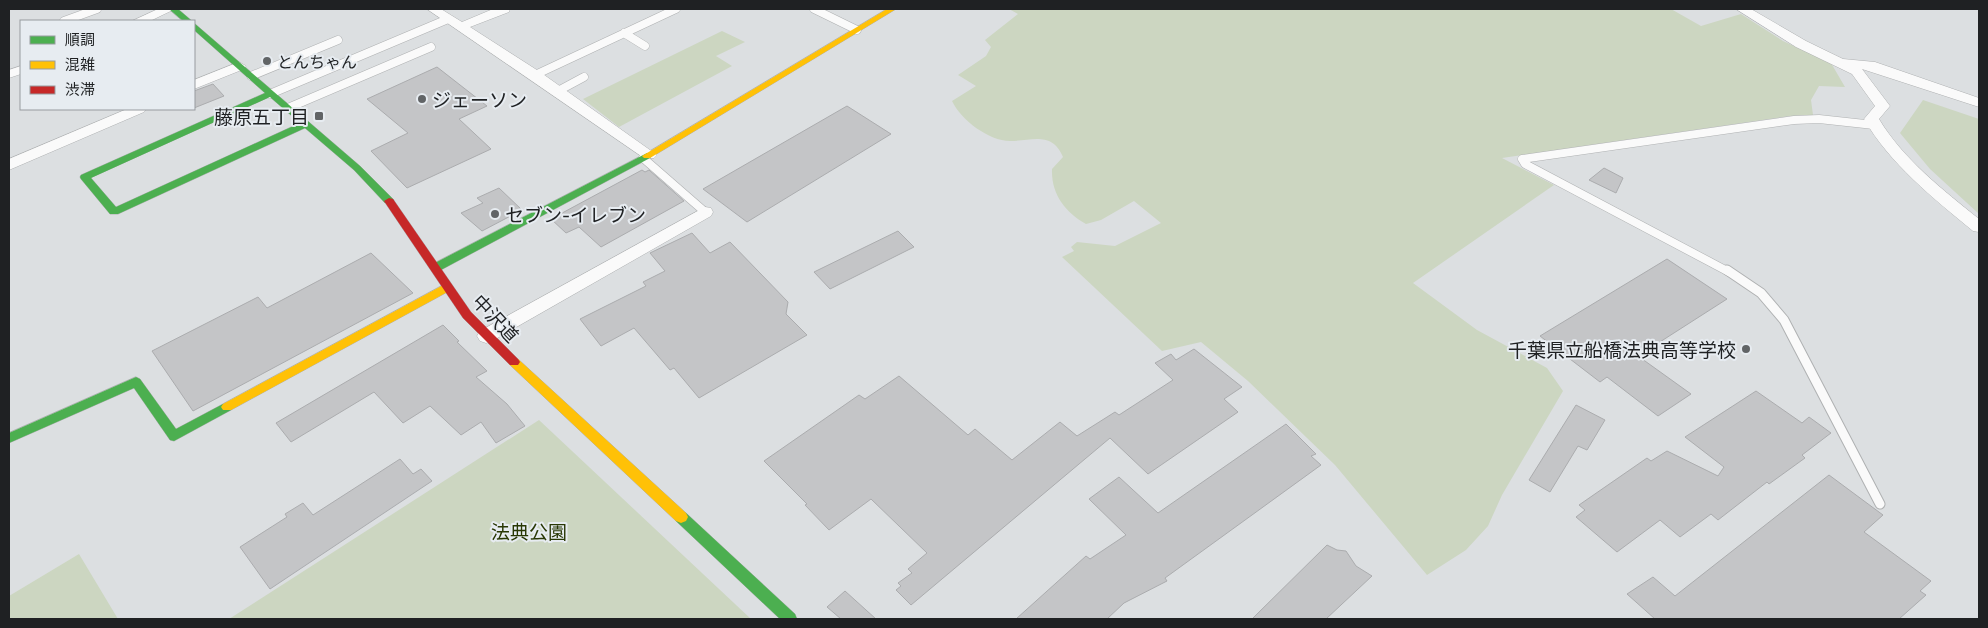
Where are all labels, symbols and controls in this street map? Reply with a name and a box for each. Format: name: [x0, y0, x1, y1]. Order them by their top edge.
legend: [20, 20, 195, 110]
text: 順調: [65, 30, 95, 48]
place label: とんちゃん: [277, 52, 357, 71]
text: 混雑: [65, 55, 95, 73]
marker: とんちゃん: [261, 55, 273, 67]
text: 渋滞: [65, 80, 95, 98]
place label: ジェーソン: [432, 88, 527, 111]
marker: ジェーソン: [416, 93, 428, 105]
place label: 藤原五丁目: [214, 105, 309, 128]
marker: 藤原五丁目: [313, 110, 325, 122]
place label: セブン-イレブン: [505, 203, 646, 226]
marker: セブン-イレブン: [489, 208, 501, 220]
street label: 中沢道: [468, 289, 524, 347]
place label: 千葉県立船橋法典高等学校: [1508, 338, 1736, 361]
marker: 千葉県立船橋法典高等学校: [1740, 343, 1752, 355]
park label: 法典公園: [491, 520, 567, 543]

